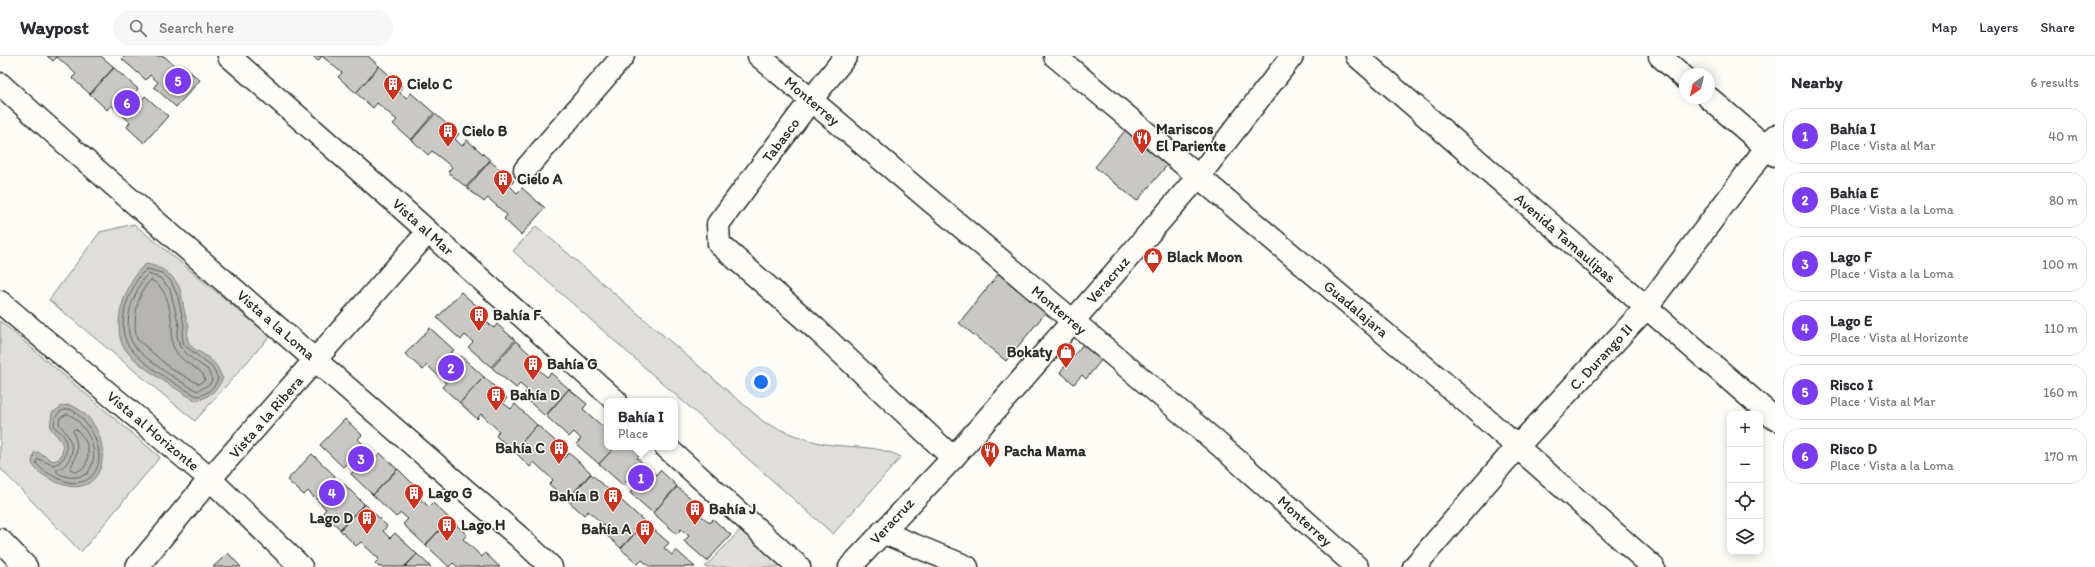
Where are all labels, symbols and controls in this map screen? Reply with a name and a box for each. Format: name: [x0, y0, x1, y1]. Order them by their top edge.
search box: [113, 10, 393, 46]
text: Waypost: [20, 16, 89, 39]
icon: search: [127, 17, 149, 39]
text: Search here: [159, 19, 234, 37]
text: Map: [1932, 19, 1957, 36]
text: Layers: [1979, 19, 2018, 36]
text: Share: [2040, 19, 2075, 36]
pin: 5: [165, 66, 191, 96]
north arrow: [1679, 68, 1715, 104]
text: Nearby: [1791, 72, 1843, 92]
building icon: Cielo C: [382, 73, 404, 101]
street label: Monterrey: [781, 73, 843, 129]
place label: Cielo C: [407, 75, 453, 93]
text: 6 results: [2031, 75, 2079, 90]
pin: 6: [114, 88, 140, 118]
street label: Tabasco: [758, 114, 804, 166]
building icon: Cielo B: [437, 120, 459, 148]
place label: Mariscos El Pariente: [1156, 120, 1226, 155]
text: Bahía I: [1830, 120, 1876, 138]
place label: Cielo B: [462, 122, 508, 140]
restaurant icon: Mariscos El Pariente: [1131, 127, 1153, 155]
text: 1: [1802, 129, 1808, 144]
text: 40 m: [2048, 129, 2078, 144]
text: Place · Vista al Mar: [1830, 138, 1935, 153]
building icon: Cielo A: [492, 168, 514, 196]
place label: Cielo A: [517, 170, 563, 188]
text: Bahía E: [1830, 184, 1878, 202]
street label: Avenida Tamaulipas: [1511, 189, 1619, 287]
text: 2: [1802, 193, 1808, 208]
text: 80 m: [2049, 193, 2078, 208]
street label: Vista al Mar: [388, 195, 458, 259]
text: Place · Vista a la Loma: [1830, 202, 1954, 217]
shop icon: Black Moon: [1142, 246, 1164, 274]
place label: Black Moon: [1167, 248, 1243, 266]
text: Lago F: [1830, 248, 1872, 266]
street label: Veracruz: [1083, 253, 1133, 307]
text: 3: [1801, 257, 1809, 272]
text: 100 m: [2042, 257, 2078, 272]
text: Place · Vista a la Loma: [1830, 266, 1954, 281]
street label: Guadalajara: [1320, 277, 1392, 341]
street label: Monterrey: [1028, 282, 1090, 338]
street label: Vista a la Loma: [233, 286, 319, 364]
building icon: Bahía F: [468, 304, 490, 332]
place label: Bahía F: [493, 306, 541, 324]
text: Lago E: [1830, 312, 1872, 330]
street label: C. Durango II: [1566, 320, 1636, 394]
text: 4: [1801, 321, 1809, 336]
text: 110 m: [2044, 321, 2078, 336]
text: Place · Vista al Horizonte: [1830, 330, 1968, 345]
shop icon: Bokaty: [1055, 341, 1077, 369]
place label: Bokaty: [1007, 343, 1053, 362]
pin: 2: [438, 353, 464, 383]
building icon: Bahía G: [522, 353, 544, 381]
place label: Bahía G: [547, 355, 598, 373]
street label: Vista a la Ribera: [225, 372, 307, 462]
your location: [751, 372, 771, 392]
text: Risco I: [1830, 376, 1873, 394]
building icon: Bahía D: [485, 384, 507, 412]
text: 5: [1802, 385, 1808, 400]
text: 160 m: [2043, 385, 2078, 400]
place label: Bahía D: [510, 386, 560, 404]
street label: Vista al Horizonte: [103, 387, 203, 475]
text: Place · Vista al Mar: [1830, 394, 1935, 409]
popup: [604, 398, 678, 450]
text: Bahía I: [618, 408, 664, 426]
map controls: [1727, 411, 1763, 555]
button: +: [1727, 411, 1763, 447]
text: Place: [618, 426, 648, 441]
building icon: Bahía C: [548, 437, 570, 465]
place label: Bahía C: [495, 439, 545, 457]
restaurant icon: Pacha Mama: [979, 440, 1001, 468]
text: Risco D: [1830, 440, 1877, 458]
place label: Pacha Mama: [1004, 442, 1086, 460]
pin: 3: [348, 444, 374, 474]
button: −: [1727, 447, 1763, 483]
text: 6: [1802, 449, 1808, 464]
text: 170 m: [2044, 449, 2078, 464]
text: Place · Vista a la Loma: [1830, 458, 1954, 473]
pin: 1: [628, 463, 654, 493]
pin: 4: [319, 478, 345, 508]
building icon: Lago G: [403, 482, 425, 510]
button: locate: [1727, 483, 1763, 519]
place label: Lago G: [428, 484, 472, 503]
building icon: Bahía B: [602, 485, 624, 513]
place label: Bahía B: [549, 487, 600, 505]
street label: Monterrey: [1274, 492, 1336, 550]
street label: Veracruz: [866, 494, 918, 548]
building icon: Bahía J: [684, 498, 706, 526]
place label: Bahía J: [709, 500, 756, 518]
building icon: Lago D: [356, 507, 378, 535]
place label: Lago D: [309, 509, 354, 528]
building icon: Lago H: [436, 514, 458, 542]
place label: Lago H: [461, 516, 505, 535]
building icon: Bahía A: [634, 518, 656, 546]
button: layers: [1727, 519, 1763, 555]
place label: Bahía A: [581, 520, 631, 538]

